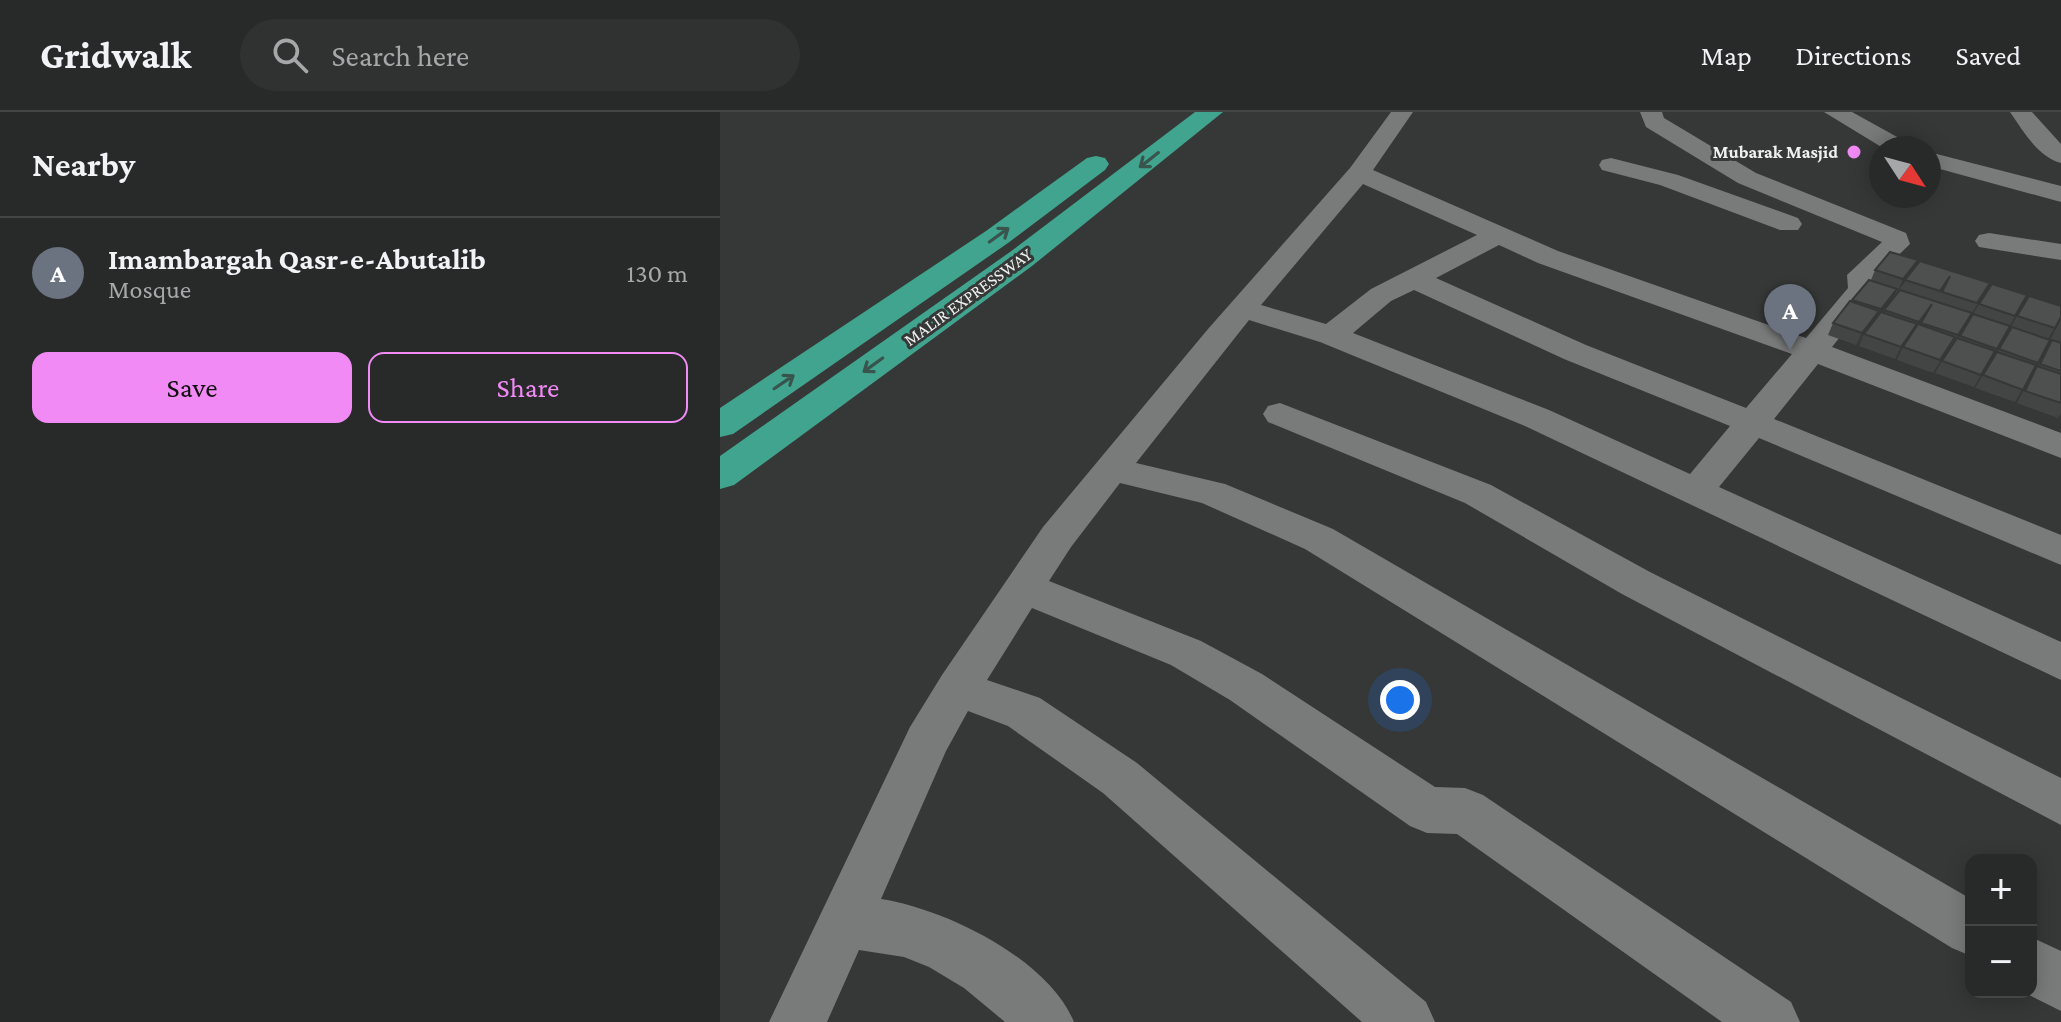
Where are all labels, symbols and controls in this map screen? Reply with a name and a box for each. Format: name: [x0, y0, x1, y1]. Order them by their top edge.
search box: [240, 19, 800, 91]
icon: search: [268, 33, 312, 77]
text: Gridwalk: [40, 34, 192, 76]
text: Search here: [332, 39, 469, 72]
text: Map: [1701, 40, 1752, 71]
text: Directions: [1796, 40, 1911, 71]
text: Saved: [1955, 40, 2021, 71]
north arrow: [1869, 136, 1941, 208]
place label: Mubarak Masjid: [1713, 142, 1838, 163]
marker: Mubarak Masjid: [1845, 143, 1863, 161]
text: Nearby: [32, 146, 135, 183]
one-way arrow: [1139, 151, 1160, 168]
one-way arrow: [988, 227, 1010, 243]
text: Imambargah Qasr-e-Abutalib: [108, 242, 486, 275]
street label: MALIR EXPRESSWAY: [900, 244, 1036, 350]
text: A: [50, 259, 66, 288]
text: 130 m: [627, 259, 688, 288]
text: Mosque: [108, 275, 191, 304]
pin: A: [1764, 284, 1816, 350]
button: Save: [32, 352, 352, 423]
button: Share: [368, 352, 688, 423]
one-way arrow: [863, 357, 885, 373]
one-way arrow: [773, 373, 795, 390]
your location: [1380, 680, 1420, 720]
map controls: [1965, 854, 2037, 998]
button: +: [1965, 854, 2037, 926]
button: −: [1965, 926, 2037, 998]

